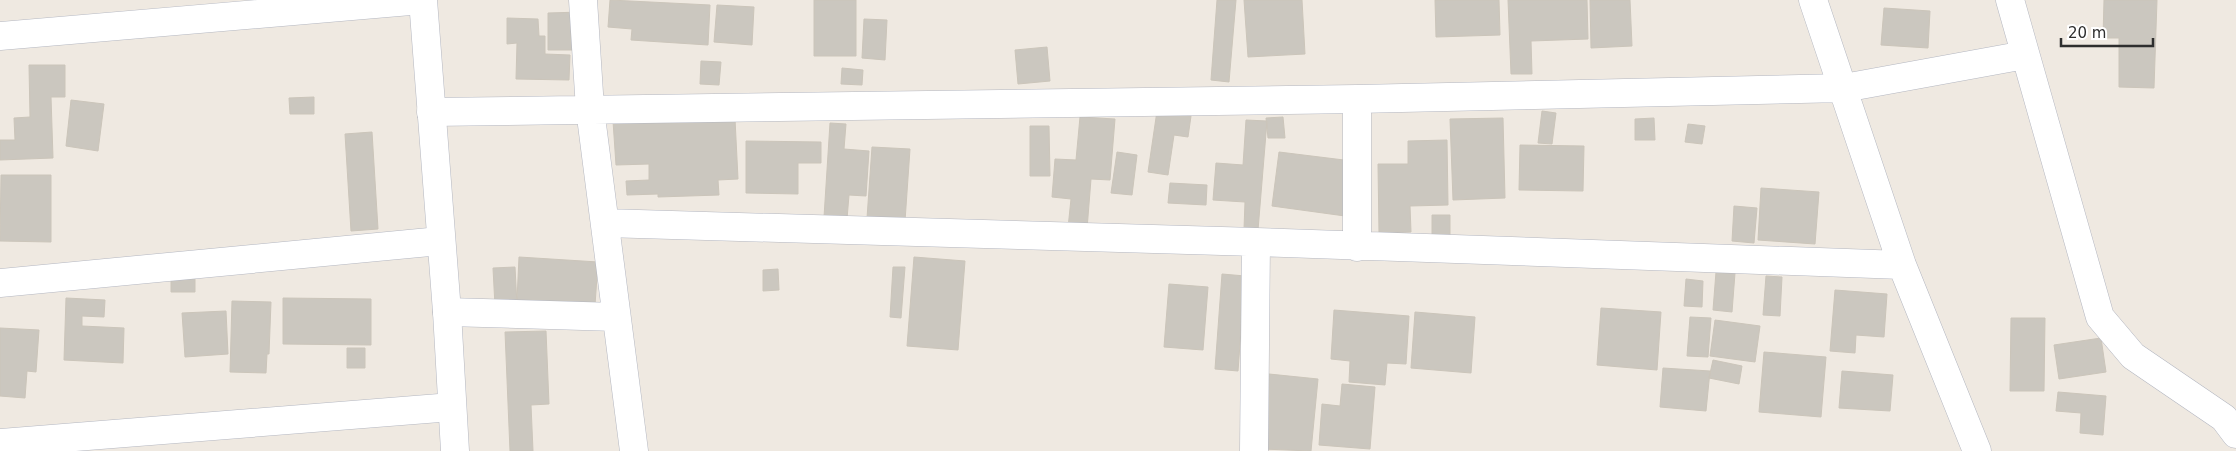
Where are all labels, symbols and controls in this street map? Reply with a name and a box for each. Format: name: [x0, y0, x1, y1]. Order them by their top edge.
scale bar: [2061, 15, 2154, 47]
text: 20 m: [2068, 24, 2106, 42]

